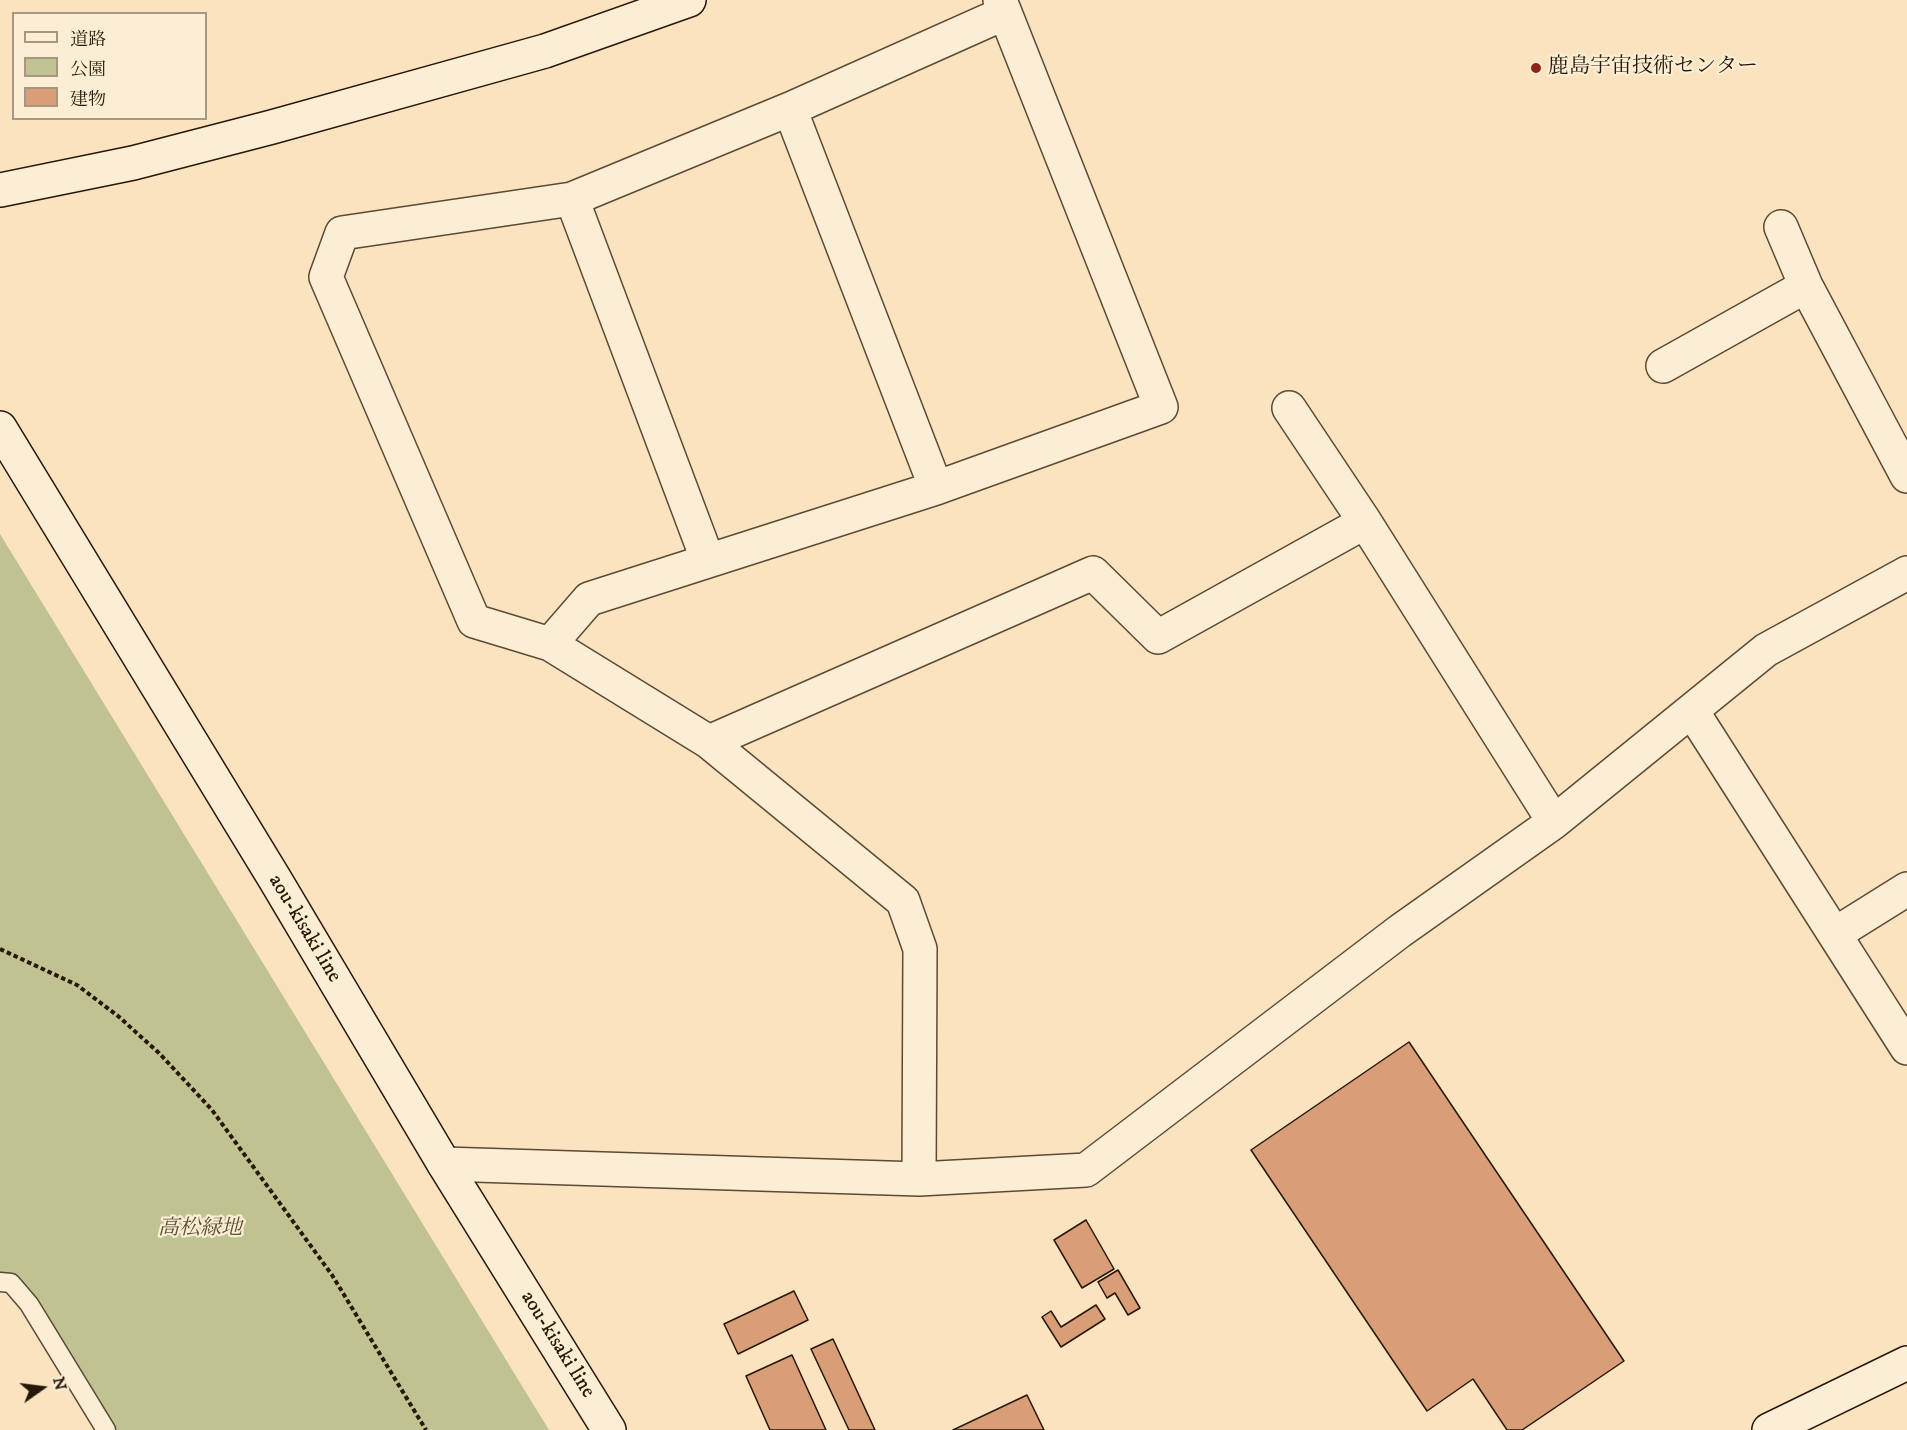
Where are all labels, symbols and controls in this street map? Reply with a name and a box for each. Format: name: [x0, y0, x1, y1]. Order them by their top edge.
legend: [12, 12, 207, 120]
text: 道路: [70, 29, 106, 51]
place label: 鹿島宇宙技術センター: [1548, 55, 1758, 81]
text: 公園: [70, 59, 106, 81]
marker: 鹿島宇宙技術センター: [1529, 61, 1543, 75]
text: 建物: [70, 89, 106, 111]
street label: aou-kisaki line: [262, 871, 346, 987]
park label: 高松緑地: [158, 1217, 242, 1243]
street label: aou-kisaki line: [514, 1287, 600, 1403]
north arrow: [12, 1358, 72, 1418]
text: N: [48, 1375, 71, 1392]

